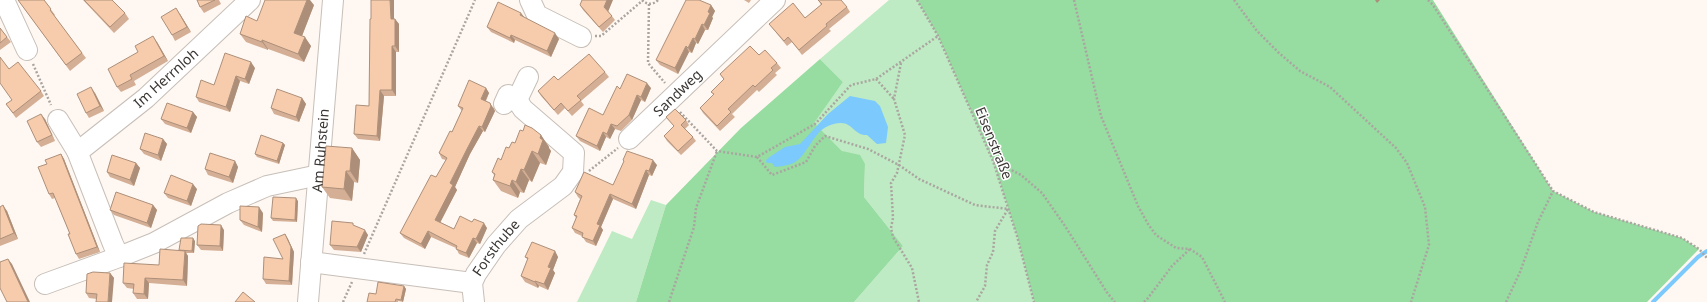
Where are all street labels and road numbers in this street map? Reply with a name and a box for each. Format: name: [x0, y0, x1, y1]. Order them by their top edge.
street label: Im Herrnloh: [129, 44, 202, 112]
street label: Sandweg: [649, 65, 706, 120]
street label: Eisenstraße: [971, 104, 1018, 182]
street label: Am Ruhstein: [307, 108, 333, 193]
street label: Forsthube: [467, 215, 524, 280]

